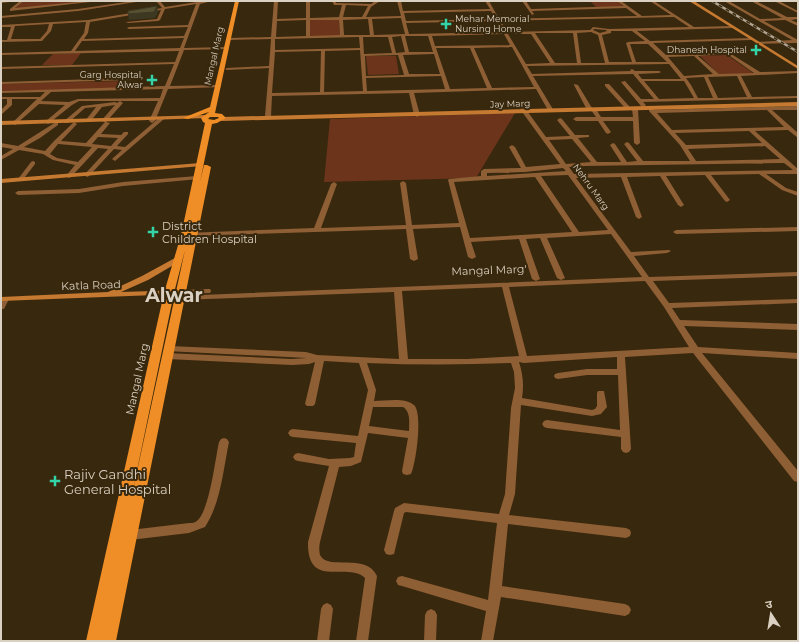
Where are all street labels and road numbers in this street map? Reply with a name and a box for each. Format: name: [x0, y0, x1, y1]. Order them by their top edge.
street label: Mangal Marg: [201, 26, 226, 86]
street label: Jay Marg: [489, 97, 530, 110]
street label: Nehru Marg: [571, 161, 612, 212]
street label: Mangal Marg': [451, 262, 527, 278]
street label: Katla Road: [61, 277, 121, 293]
street label: Mangal Marg: [123, 342, 151, 416]

